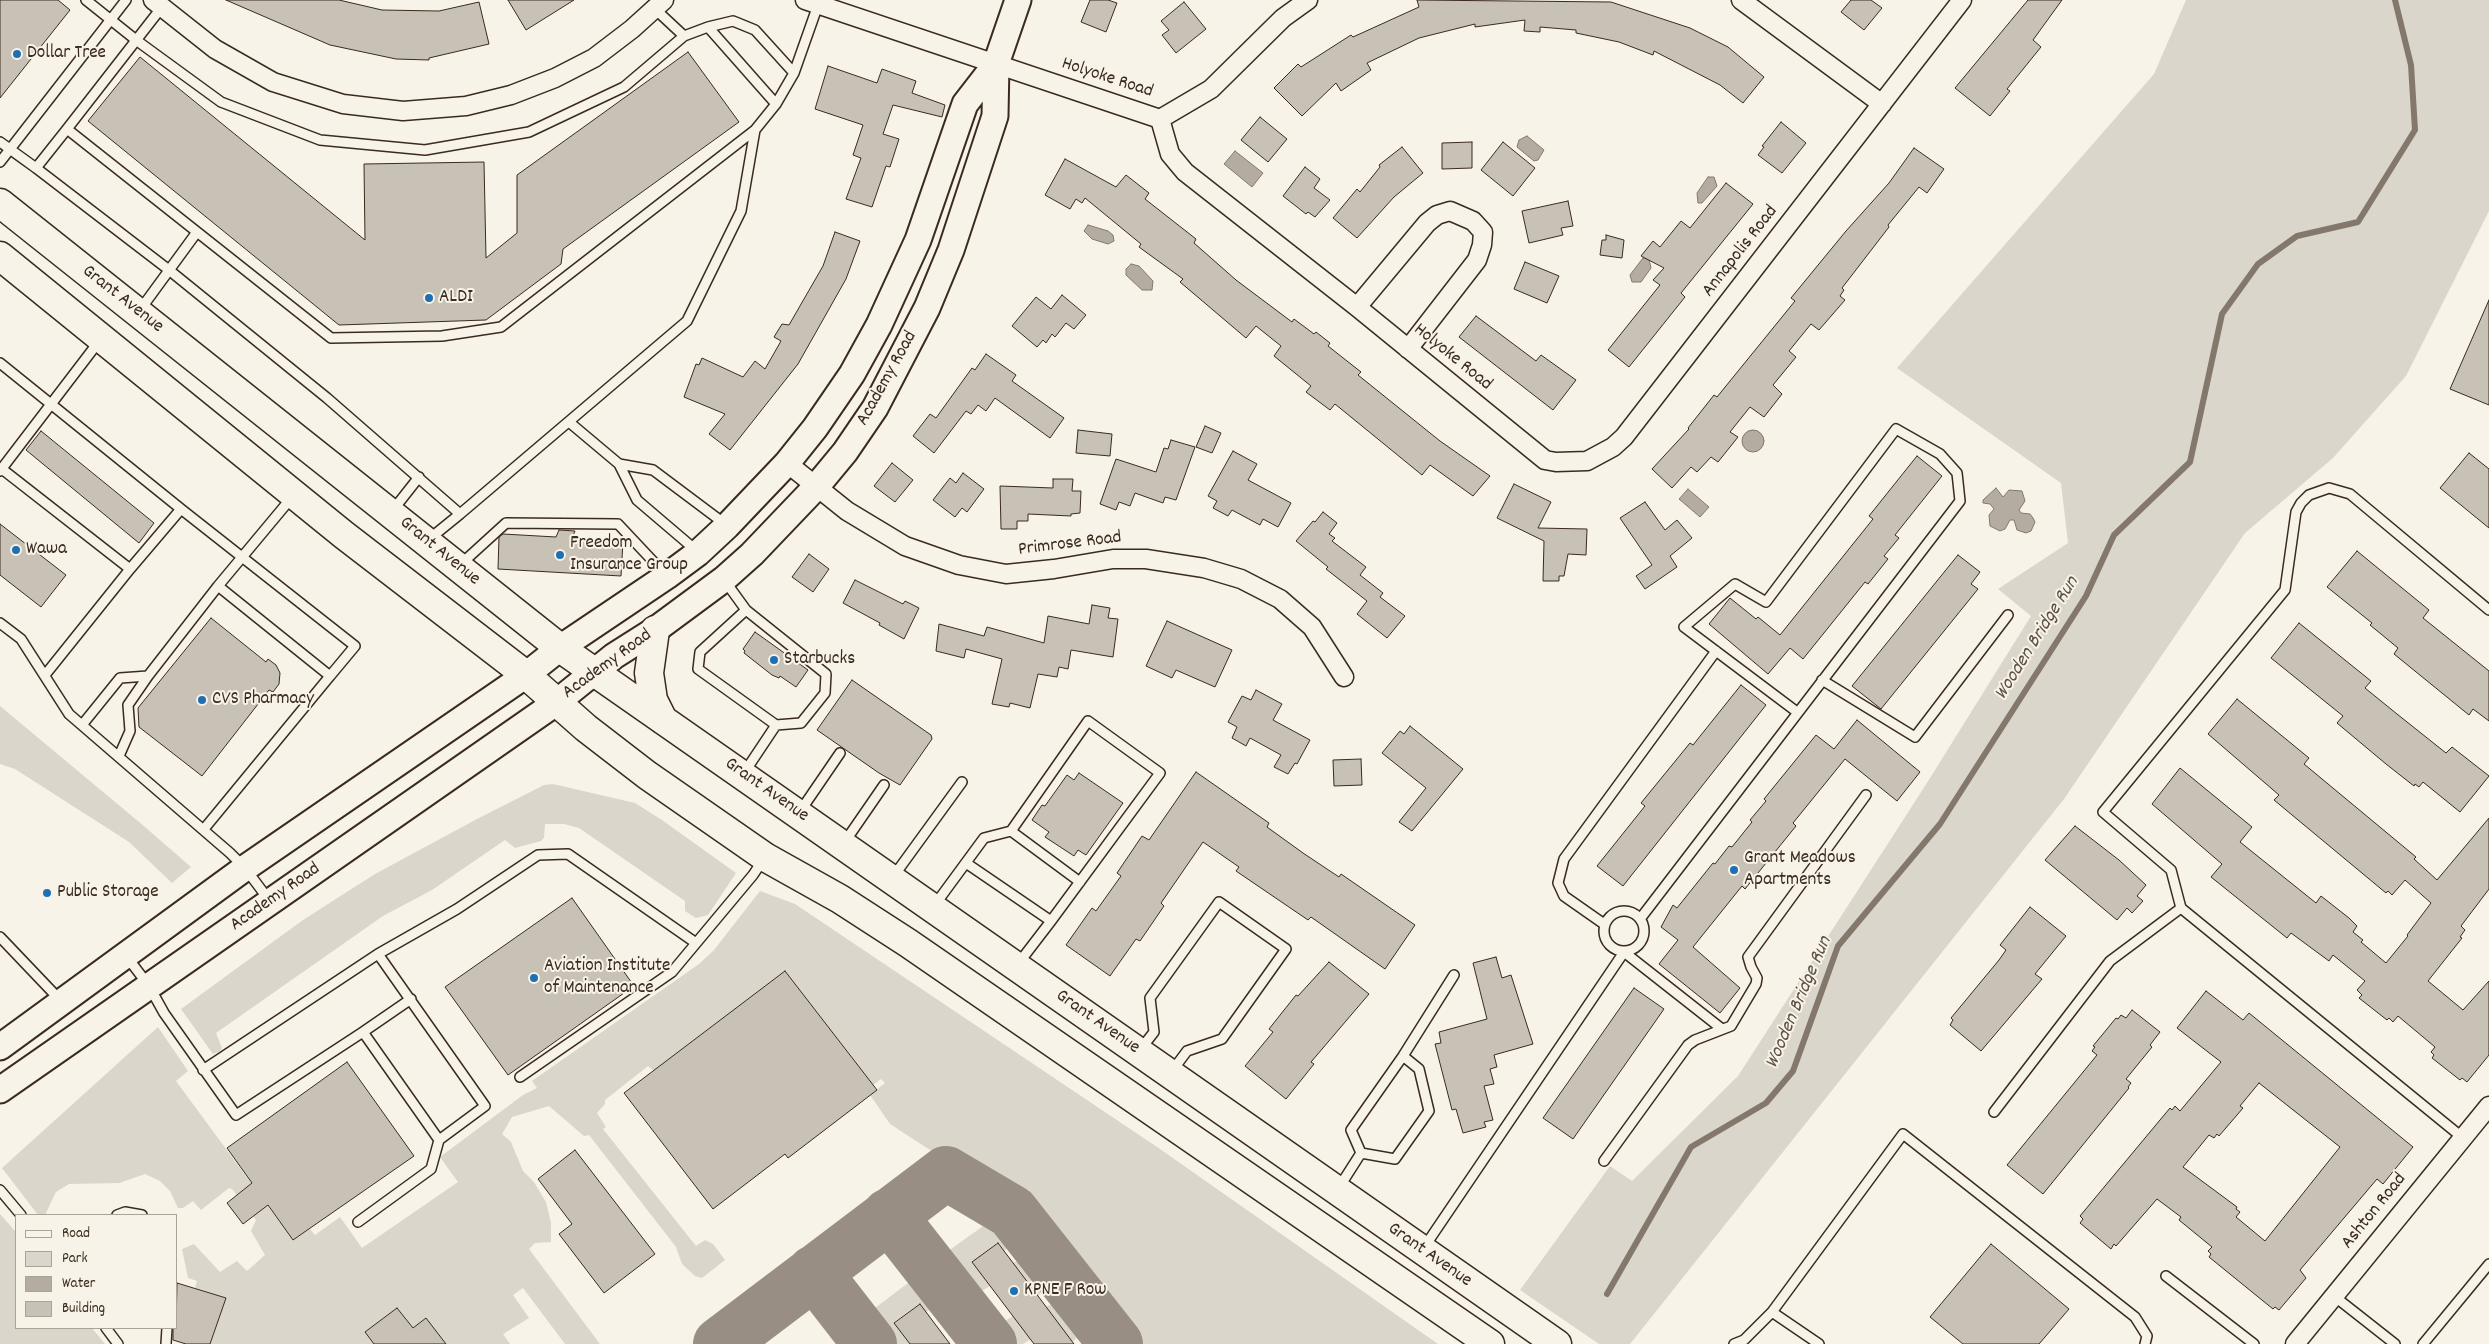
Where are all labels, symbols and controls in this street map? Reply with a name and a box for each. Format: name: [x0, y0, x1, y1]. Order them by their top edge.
place label: Dollar Tree: [27, 43, 106, 65]
marker: Dollar Tree: [11, 48, 23, 60]
street label: Holyoke Road: [1058, 53, 1156, 105]
street label: Annapolis Road: [1698, 202, 1784, 302]
street label: Grant Avenue: [76, 261, 168, 339]
place label: ALDI: [439, 287, 473, 309]
marker: ALDI: [423, 292, 435, 304]
street label: Holyoke Road: [1408, 319, 1496, 397]
street label: Academy Road: [853, 328, 923, 430]
street label: Grant Avenue: [394, 512, 484, 592]
street label: Primrose Road: [1017, 527, 1123, 563]
place label: Freedom Insurance Group: [570, 533, 688, 577]
place label: Wawa: [26, 539, 67, 561]
marker: Wawa: [10, 544, 22, 556]
marker: Freedom Insurance Group: [554, 549, 566, 561]
water label: Wooden Bridge Run: [1990, 573, 2086, 705]
street label: Academy Road: [559, 625, 657, 705]
place label: Starbucks: [784, 649, 855, 671]
marker: Starbucks: [768, 654, 780, 666]
place label: CVS Pharmacy: [212, 689, 314, 711]
marker: CVS Pharmacy: [196, 694, 208, 706]
street label: Grant Avenue: [719, 754, 813, 828]
place label: Grant Meadows Apartments: [1744, 848, 1856, 892]
street label: Academy Road: [227, 859, 325, 937]
marker: Grant Meadows Apartments: [1728, 864, 1740, 876]
place label: Public Storage: [57, 882, 159, 904]
marker: Public Storage: [41, 887, 53, 899]
water label: Wooden Bridge Run: [1761, 933, 1839, 1073]
place label: Aviation Institute of Maintenance: [544, 956, 670, 1000]
marker: Aviation Institute of Maintenance: [528, 972, 540, 984]
street label: Grant Avenue: [1050, 986, 1144, 1060]
street label: Ashton Road: [2337, 1169, 2413, 1255]
legend: [15, 1214, 178, 1329]
street label: Grant Avenue: [1382, 1219, 1476, 1293]
text: Road: [62, 1223, 90, 1245]
text: Park: [62, 1248, 88, 1270]
text: Water: [62, 1273, 95, 1295]
place label: KPNE F Row: [1024, 1280, 1107, 1302]
marker: KPNE F Row: [1008, 1285, 1020, 1297]
text: Building: [62, 1298, 105, 1320]

